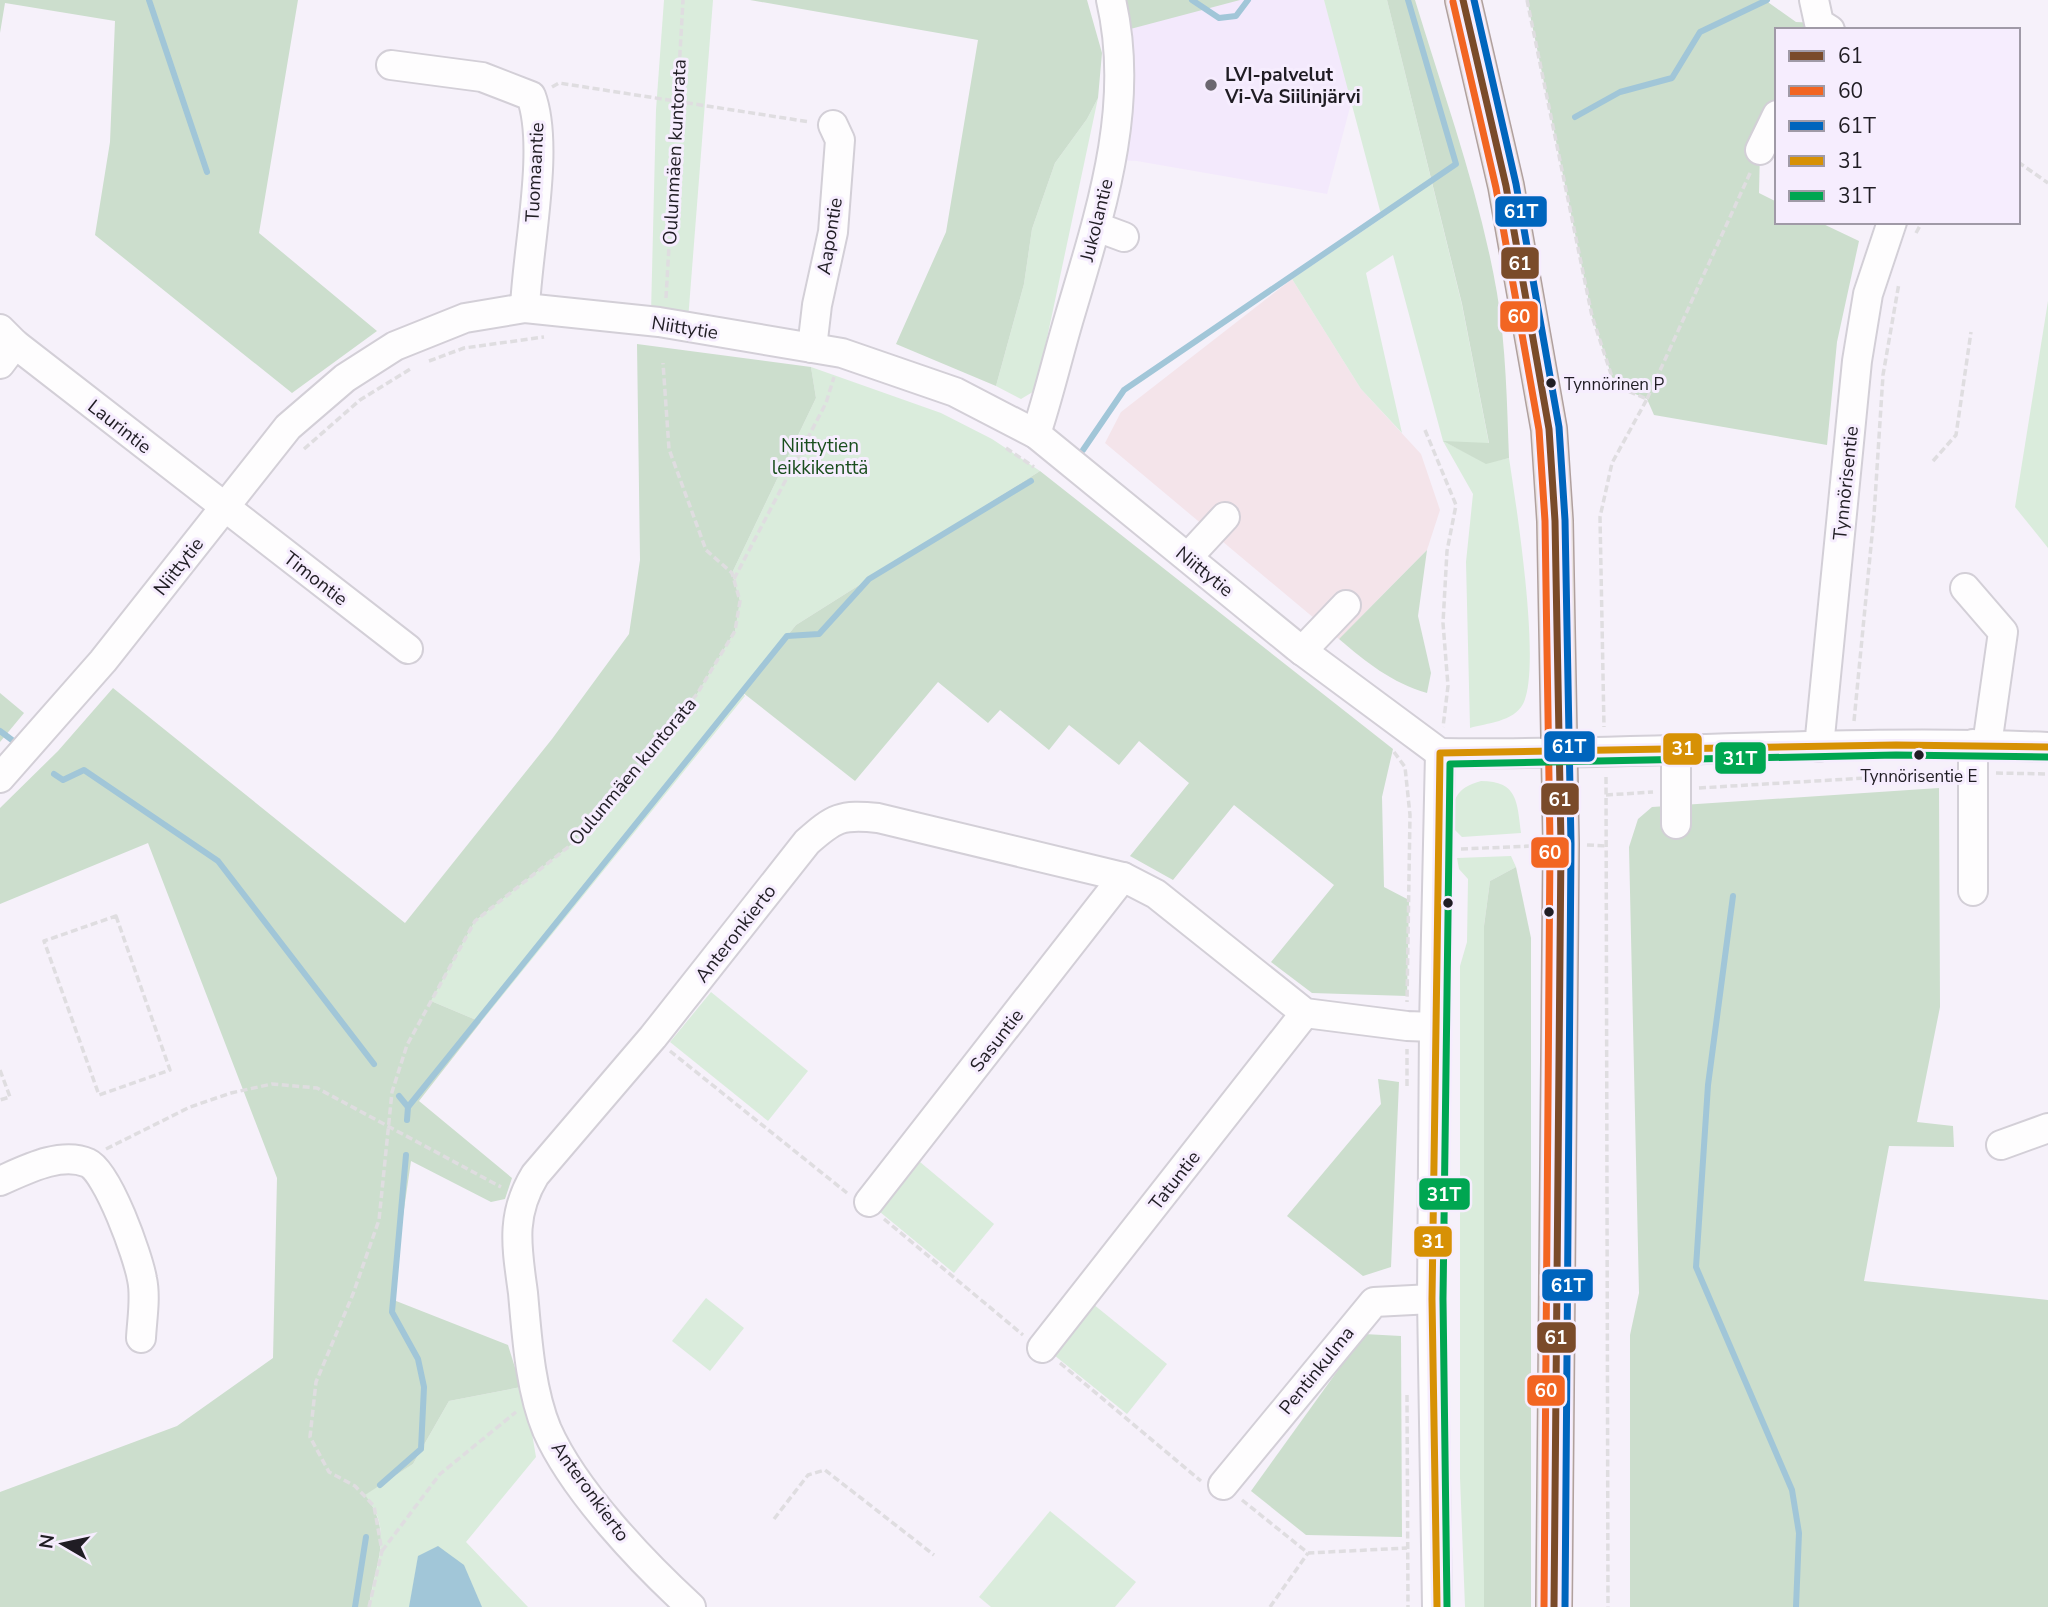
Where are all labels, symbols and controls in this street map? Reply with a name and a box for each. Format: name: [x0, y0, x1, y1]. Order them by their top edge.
legend: [1775, 28, 2020, 224]
text: 61: [1838, 42, 1863, 70]
street label: Oulunmäen kuntorata: [657, 58, 693, 246]
place label: LVI-palvelut Vi-Va Siilinjärvi: [1224, 62, 1361, 110]
marker: LVI-palvelut Vi-Va Siilinjärvi: [1203, 77, 1219, 93]
text: 60: [1838, 77, 1863, 105]
text: 61T: [1838, 112, 1876, 140]
street label: Tuomaantie: [519, 122, 551, 222]
text: 31: [1838, 147, 1863, 175]
street label: Jukolantie: [1074, 176, 1120, 265]
text: 31T: [1838, 182, 1876, 210]
line badge: 61T: [1494, 195, 1548, 228]
street label: Aapontie: [811, 196, 849, 276]
text: 61T: [1504, 199, 1538, 225]
line badge: 61: [1500, 246, 1540, 280]
text: 61: [1509, 251, 1531, 277]
line badge: 60: [1499, 300, 1539, 333]
text: 60: [1508, 304, 1530, 330]
street label: Niittytie: [650, 310, 720, 346]
place label: Tynnörinen P: [1564, 373, 1664, 396]
marker: Tynnörinen P: [1544, 376, 1558, 390]
street label: Laurintie: [82, 394, 157, 460]
street label: Tynnörisentie: [1827, 425, 1865, 541]
park label: Niittytien leikkikenttä: [772, 433, 868, 481]
street label: Niittytie: [148, 532, 210, 601]
street label: Niittytie: [1170, 541, 1239, 603]
street label: Timontie: [278, 546, 353, 612]
street label: Oulunmäen kuntorata: [563, 692, 703, 851]
line badge: 61T: [1543, 730, 1596, 763]
line badge: 31: [1662, 732, 1703, 766]
text: 61T: [1552, 734, 1586, 760]
text: 31: [1672, 736, 1694, 762]
line badge: 31T: [1714, 741, 1767, 775]
text: 31T: [1723, 746, 1757, 772]
marker: Tynnörisentie E: [1912, 748, 1926, 762]
place label: Tynnörisentie E: [1861, 765, 1977, 788]
line badge: 61: [1540, 782, 1580, 816]
text: 61: [1549, 787, 1571, 813]
line badge: 60: [1530, 836, 1570, 869]
text: 60: [1539, 840, 1561, 866]
street label: Anteronkierto: [689, 879, 782, 988]
unlabelled marker: [1441, 896, 1455, 910]
unlabelled marker: [1542, 905, 1556, 919]
street label: Sasuntie: [964, 1004, 1030, 1078]
street label: Tatuntie: [1143, 1145, 1206, 1216]
line badge: 31T: [1418, 1177, 1471, 1211]
text: 31T: [1427, 1182, 1461, 1208]
line badge: 31: [1413, 1225, 1453, 1258]
text: 31: [1422, 1229, 1444, 1255]
line badge: 61T: [1541, 1268, 1594, 1302]
text: 61T: [1551, 1273, 1585, 1299]
street label: Pentinkulma: [1273, 1321, 1360, 1420]
line badge: 61: [1536, 1321, 1577, 1354]
text: 61: [1545, 1325, 1567, 1351]
line badge: 60: [1526, 1374, 1566, 1407]
text: 60: [1535, 1378, 1557, 1404]
street label: Anteronkierto: [545, 1436, 635, 1547]
north arrow: [28, 1509, 98, 1579]
text: N: [33, 1532, 61, 1551]

